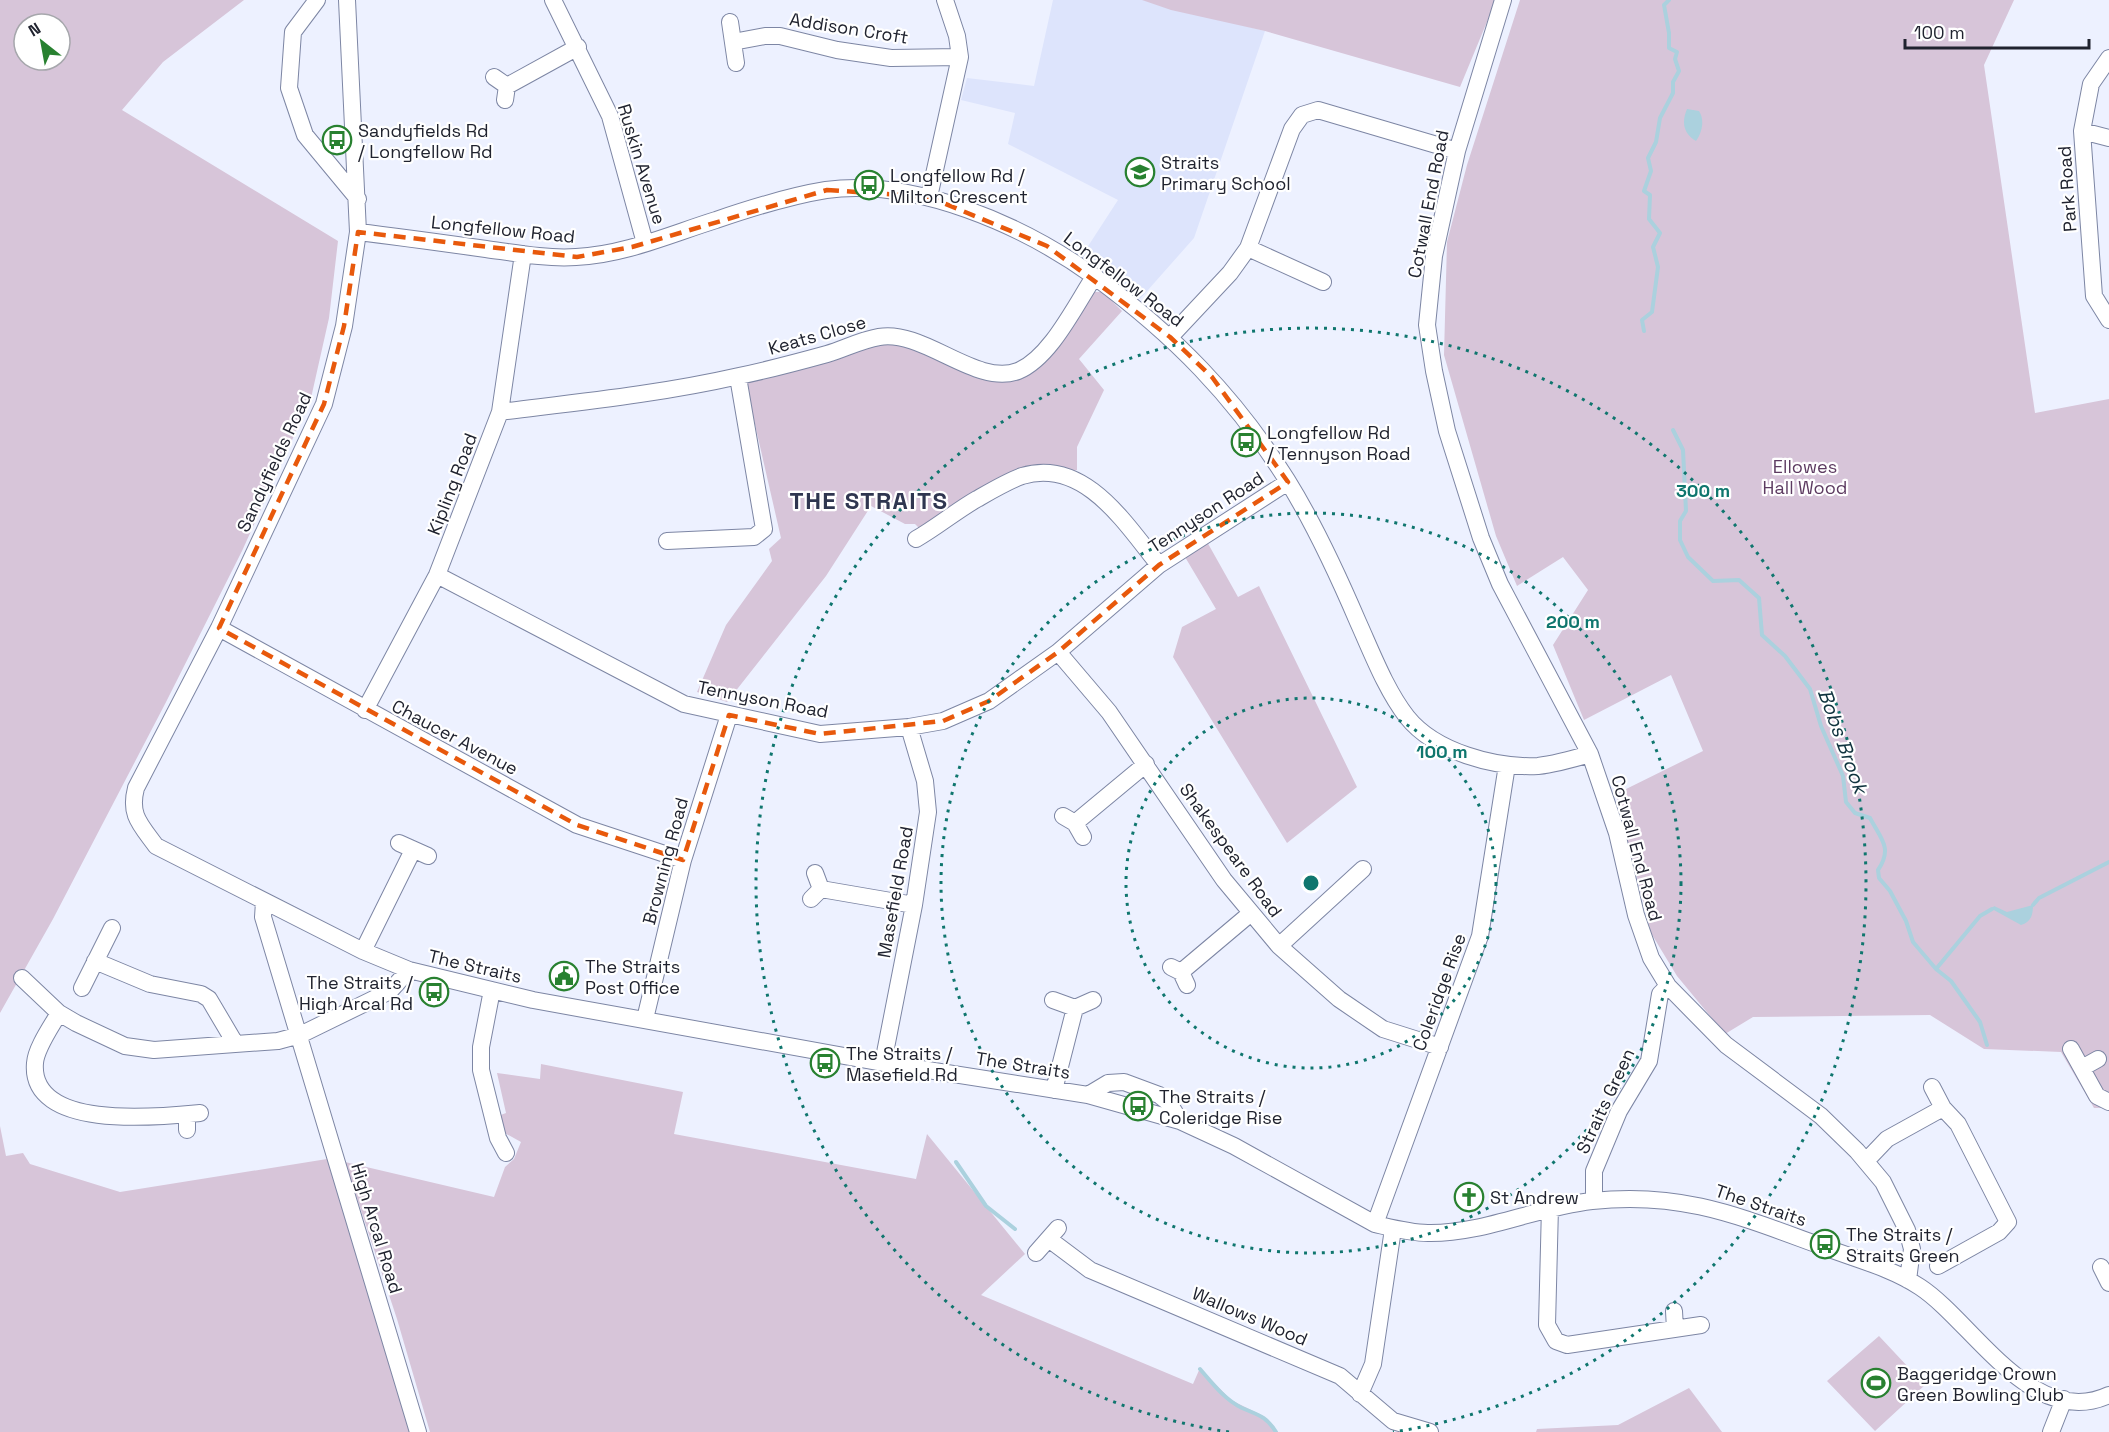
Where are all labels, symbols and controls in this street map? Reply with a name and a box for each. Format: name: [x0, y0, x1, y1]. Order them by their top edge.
street label: Addison Croft: [788, 7, 910, 49]
north arrow: [12, 12, 72, 72]
scale bar: [1905, 12, 2090, 50]
text: N: [25, 18, 45, 41]
text: 100 m: [1914, 21, 1965, 44]
street label: Ruskin Avenue: [613, 101, 671, 227]
place label: Sandyfields Rd / Longfellow Rd: [358, 119, 493, 163]
bus stop icon: Sandyfields Rd / Longfellow Rd: [321, 124, 353, 156]
street label: Cotwall End Road: [1402, 128, 1454, 280]
street label: Park Road: [2053, 145, 2081, 233]
place label: Straits Primary School: [1161, 151, 1291, 195]
school or university icon: Straits Primary School: [1124, 156, 1156, 188]
place label: Longfellow Rd / Milton Crescent: [890, 164, 1028, 208]
bus stop icon: Longfellow Rd / Milton Crescent: [853, 169, 885, 201]
street label: Longfellow Road: [430, 210, 576, 248]
street label: Longfellow Road: [1059, 226, 1189, 332]
street label: Keats Close: [765, 310, 869, 360]
street label: Sandyfields Road: [231, 388, 317, 536]
place label: Longfellow Rd / Tennyson Road: [1267, 421, 1411, 465]
bus stop icon: Longfellow Rd / Tennyson Road: [1230, 426, 1262, 458]
street label: Kipling Road: [422, 430, 482, 538]
park label: Ellowes Hall Wood: [1763, 455, 1847, 499]
street label: Tennyson Road: [1144, 466, 1268, 558]
text: 300 m: [1676, 479, 1730, 502]
district label: THE STRAITS: [790, 485, 948, 516]
text: 200 m: [1546, 610, 1600, 633]
street label: Tennyson Road: [696, 675, 830, 723]
water label: Bobs Brook: [1812, 685, 1875, 799]
street label: Chaucer Avenue: [388, 694, 522, 780]
text: 100 m: [1416, 740, 1468, 763]
street label: Cotwall End Road: [1606, 772, 1668, 924]
street label: Shakespeare Road: [1175, 778, 1287, 922]
street label: Browning Road: [637, 795, 693, 927]
street label: Masefield Road: [872, 824, 918, 960]
centre of rings: [1301, 873, 1321, 893]
street label: Coleridge Rise: [1407, 930, 1471, 1054]
street label: The Straits: [426, 944, 524, 988]
place label: The Straits Post Office: [585, 955, 680, 999]
public building icon: The Straits Post Office: [548, 960, 580, 992]
place label: The Straits / High Arcal Rd: [299, 971, 413, 1015]
bus stop icon: The Straits / High Arcal Rd: [418, 976, 450, 1008]
place label: The Straits / Masefield Rd: [846, 1042, 958, 1086]
street label: Straits Green: [1571, 1045, 1639, 1157]
street label: The Straits: [974, 1046, 1072, 1084]
bus stop icon: The Straits / Masefield Rd: [809, 1047, 841, 1079]
place label: The Straits / Coleridge Rise: [1159, 1085, 1282, 1129]
bus stop icon: The Straits / Coleridge Rise: [1122, 1090, 1154, 1122]
street label: High Arcal Road: [346, 1160, 408, 1296]
street label: The Straits: [1712, 1179, 1810, 1231]
church icon: St Andrew: [1453, 1181, 1485, 1213]
place label: St Andrew: [1490, 1186, 1579, 1209]
place label: The Straits / Straits Green: [1846, 1223, 1960, 1267]
bus stop icon: The Straits / Straits Green: [1809, 1228, 1841, 1260]
street label: Wallows Wood: [1189, 1281, 1311, 1351]
place label: Baggeridge Crown Green Bowling Club: [1897, 1362, 2064, 1406]
sports icon: Baggeridge Crown Green Bowling Club: [1860, 1367, 1892, 1399]

